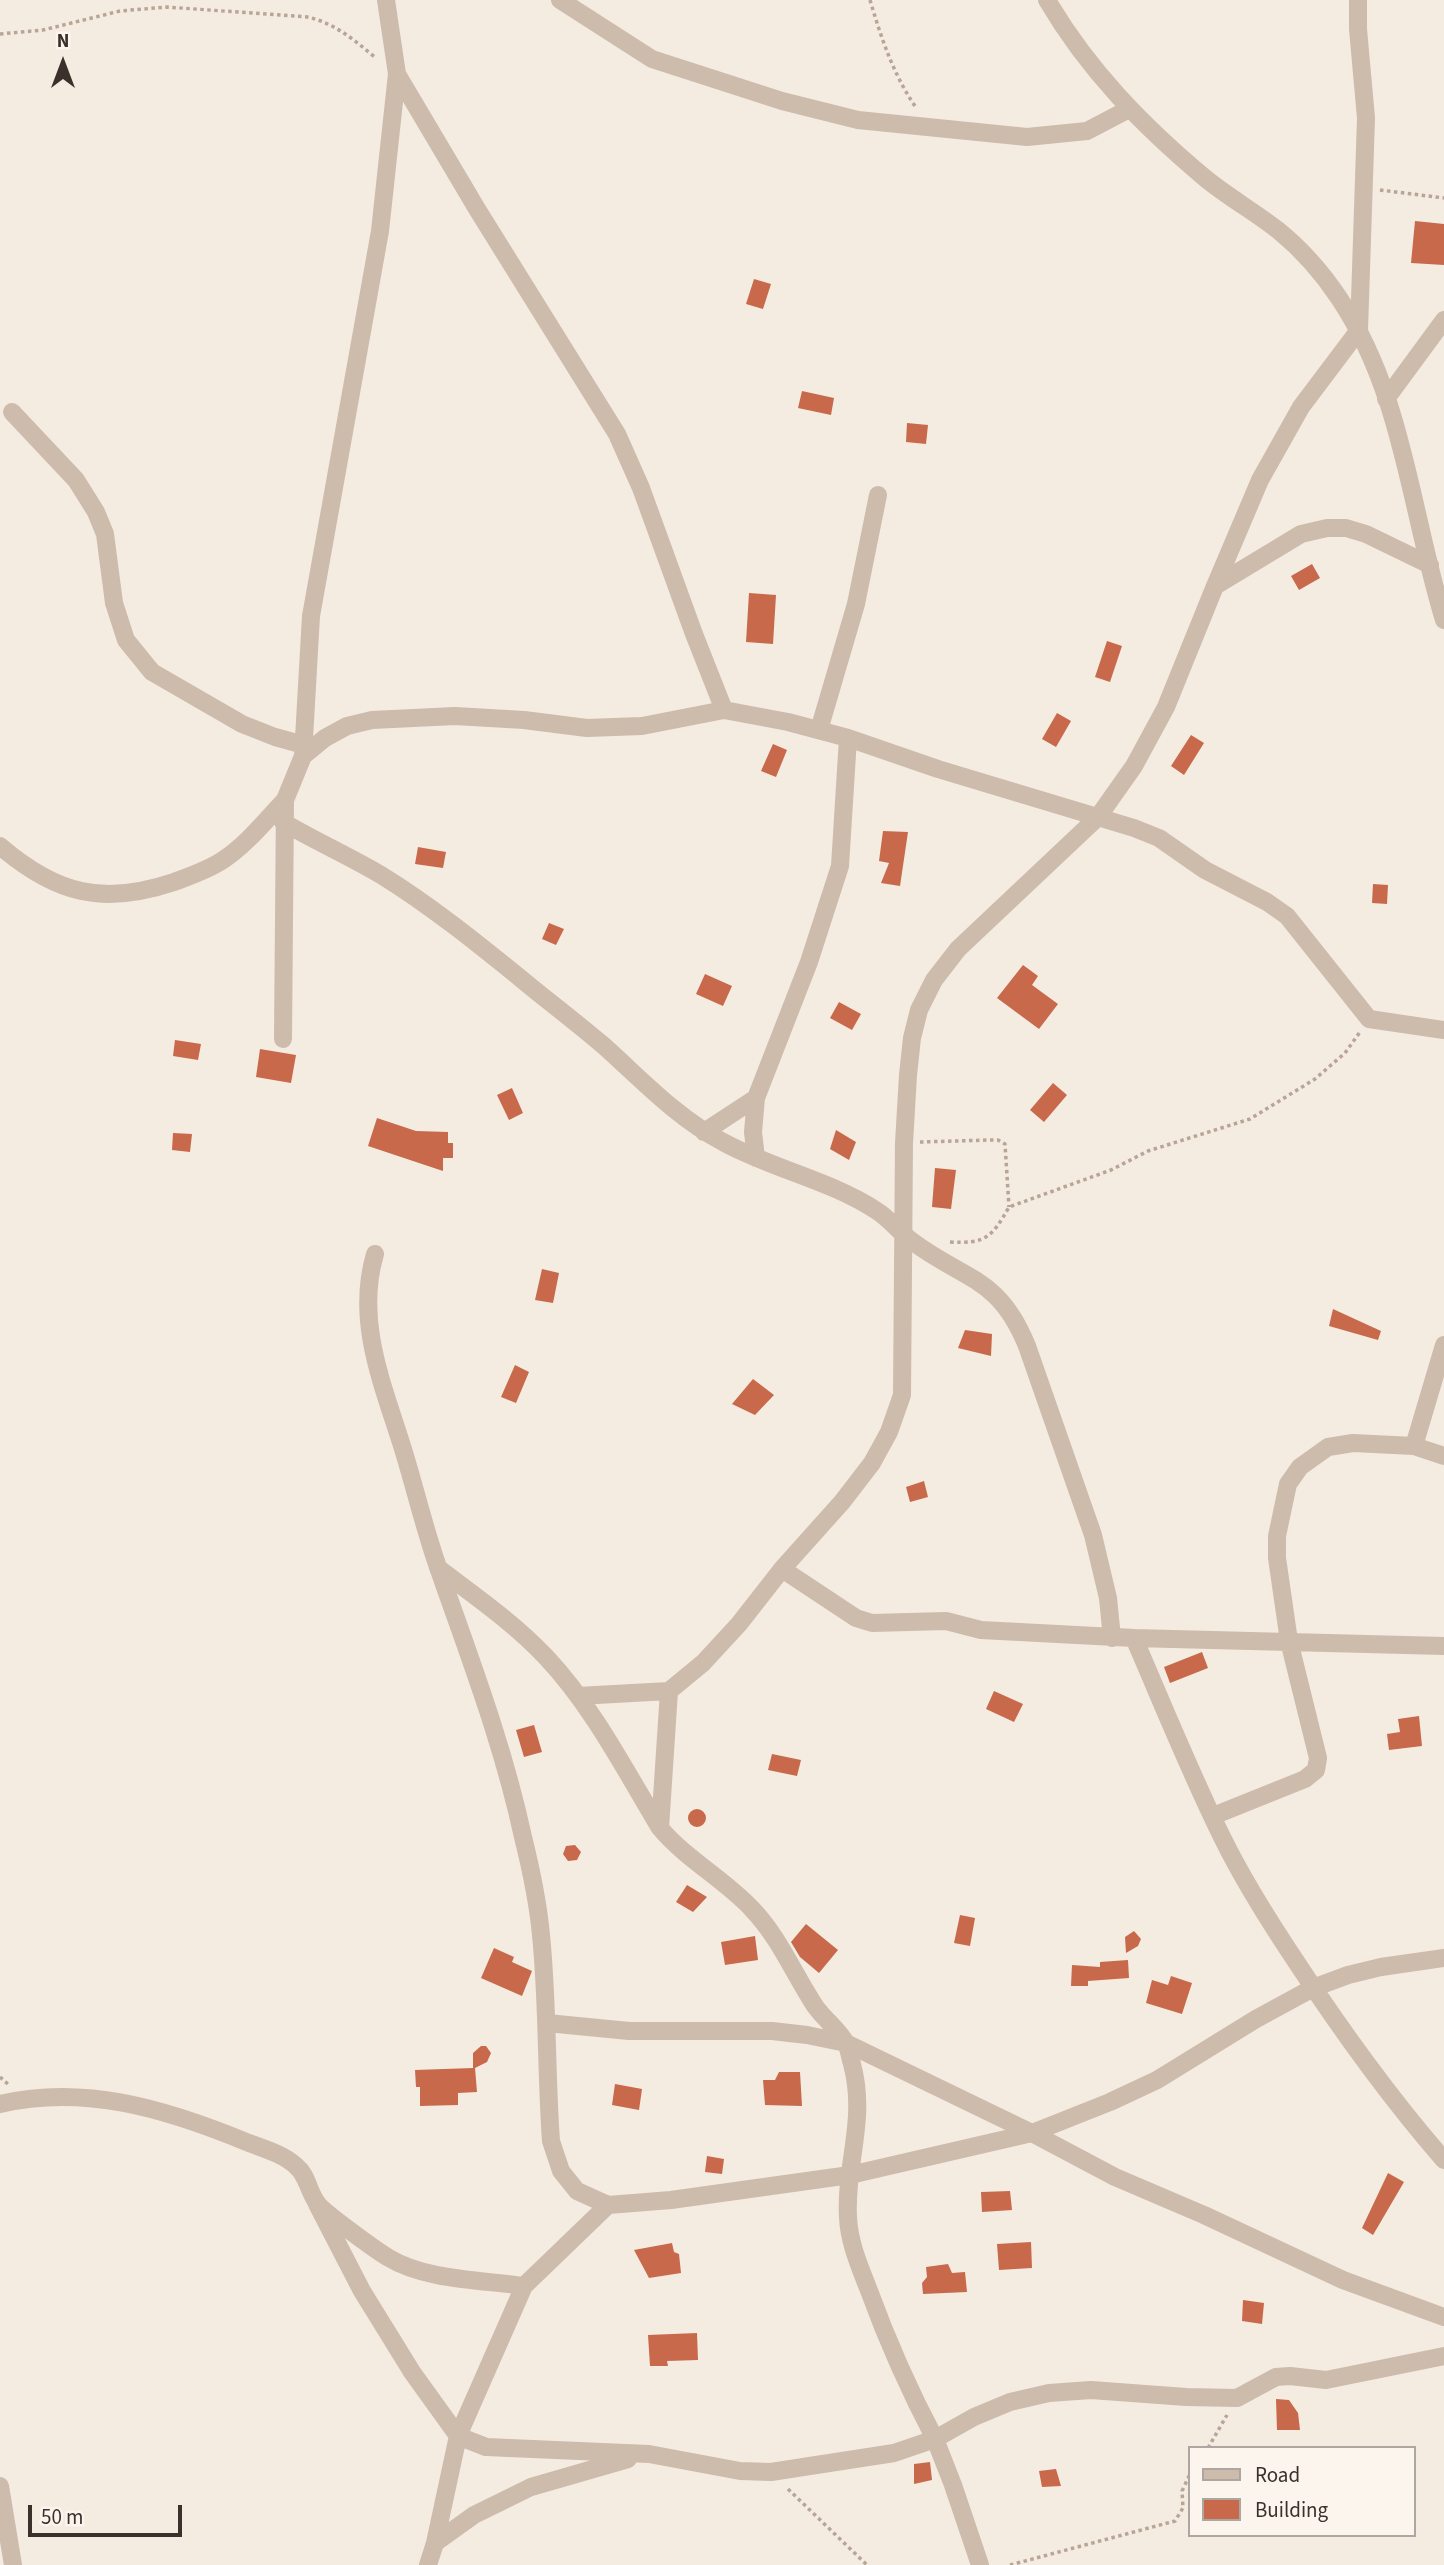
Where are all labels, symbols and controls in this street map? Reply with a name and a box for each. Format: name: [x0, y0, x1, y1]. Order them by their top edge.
north arrow: [28, 28, 98, 98]
text: N: [57, 28, 69, 55]
legend: [1188, 2446, 1416, 2537]
text: Road: [1255, 2460, 1300, 2490]
scale bar: [32, 2492, 186, 2536]
text: Building: [1255, 2495, 1328, 2525]
text: 50 m: [41, 2502, 83, 2532]

